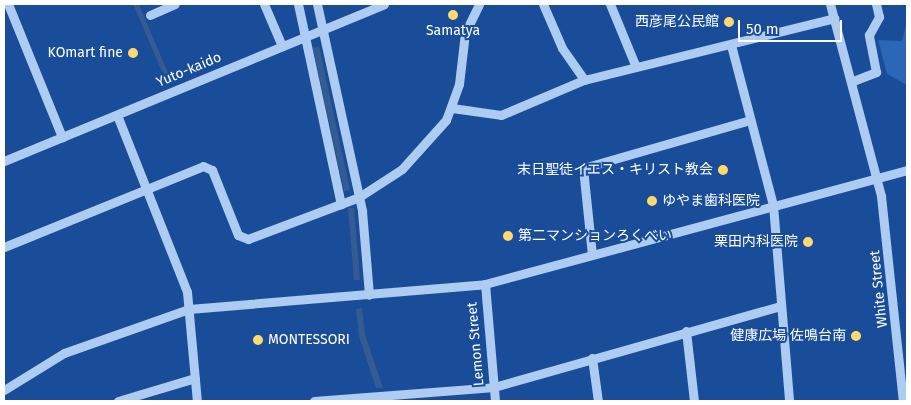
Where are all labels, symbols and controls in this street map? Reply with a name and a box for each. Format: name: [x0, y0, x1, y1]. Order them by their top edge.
marker: Samatya: [447, 9, 459, 21]
scale bar: [741, 10, 845, 42]
place label: 西彦尾公民館: [635, 14, 719, 30]
marker: 西彦尾公民館: [723, 16, 735, 28]
text: 50 m: [746, 20, 779, 38]
place label: Samatya: [426, 23, 480, 39]
place label: KOmart fine: [48, 45, 123, 61]
marker: KOmart fine: [127, 47, 139, 59]
street label: Yuto-kaido: [154, 49, 224, 91]
place label: 末日聖徒イエス・キリスト教会: [517, 162, 713, 178]
marker: 末日聖徒イエス・キリスト教会: [717, 164, 729, 176]
place label: ゆやま歯科医院: [662, 193, 760, 209]
marker: ゆやま歯科医院: [646, 195, 658, 207]
place label: 第二マンションろくべい: [518, 228, 672, 244]
marker: 第二マンションろくべい: [502, 230, 514, 242]
place label: 栗田内科医院: [714, 234, 798, 250]
marker: 栗田内科医院: [802, 236, 814, 248]
street label: White Street: [867, 249, 891, 329]
street label: Lemon Street: [464, 301, 488, 387]
place label: 健康広場 佐鳴台南: [730, 328, 846, 344]
marker: 健康広場 佐鳴台南: [850, 330, 862, 342]
place label: MONTESSORI: [268, 332, 350, 348]
marker: MONTESSORI: [252, 334, 264, 346]

